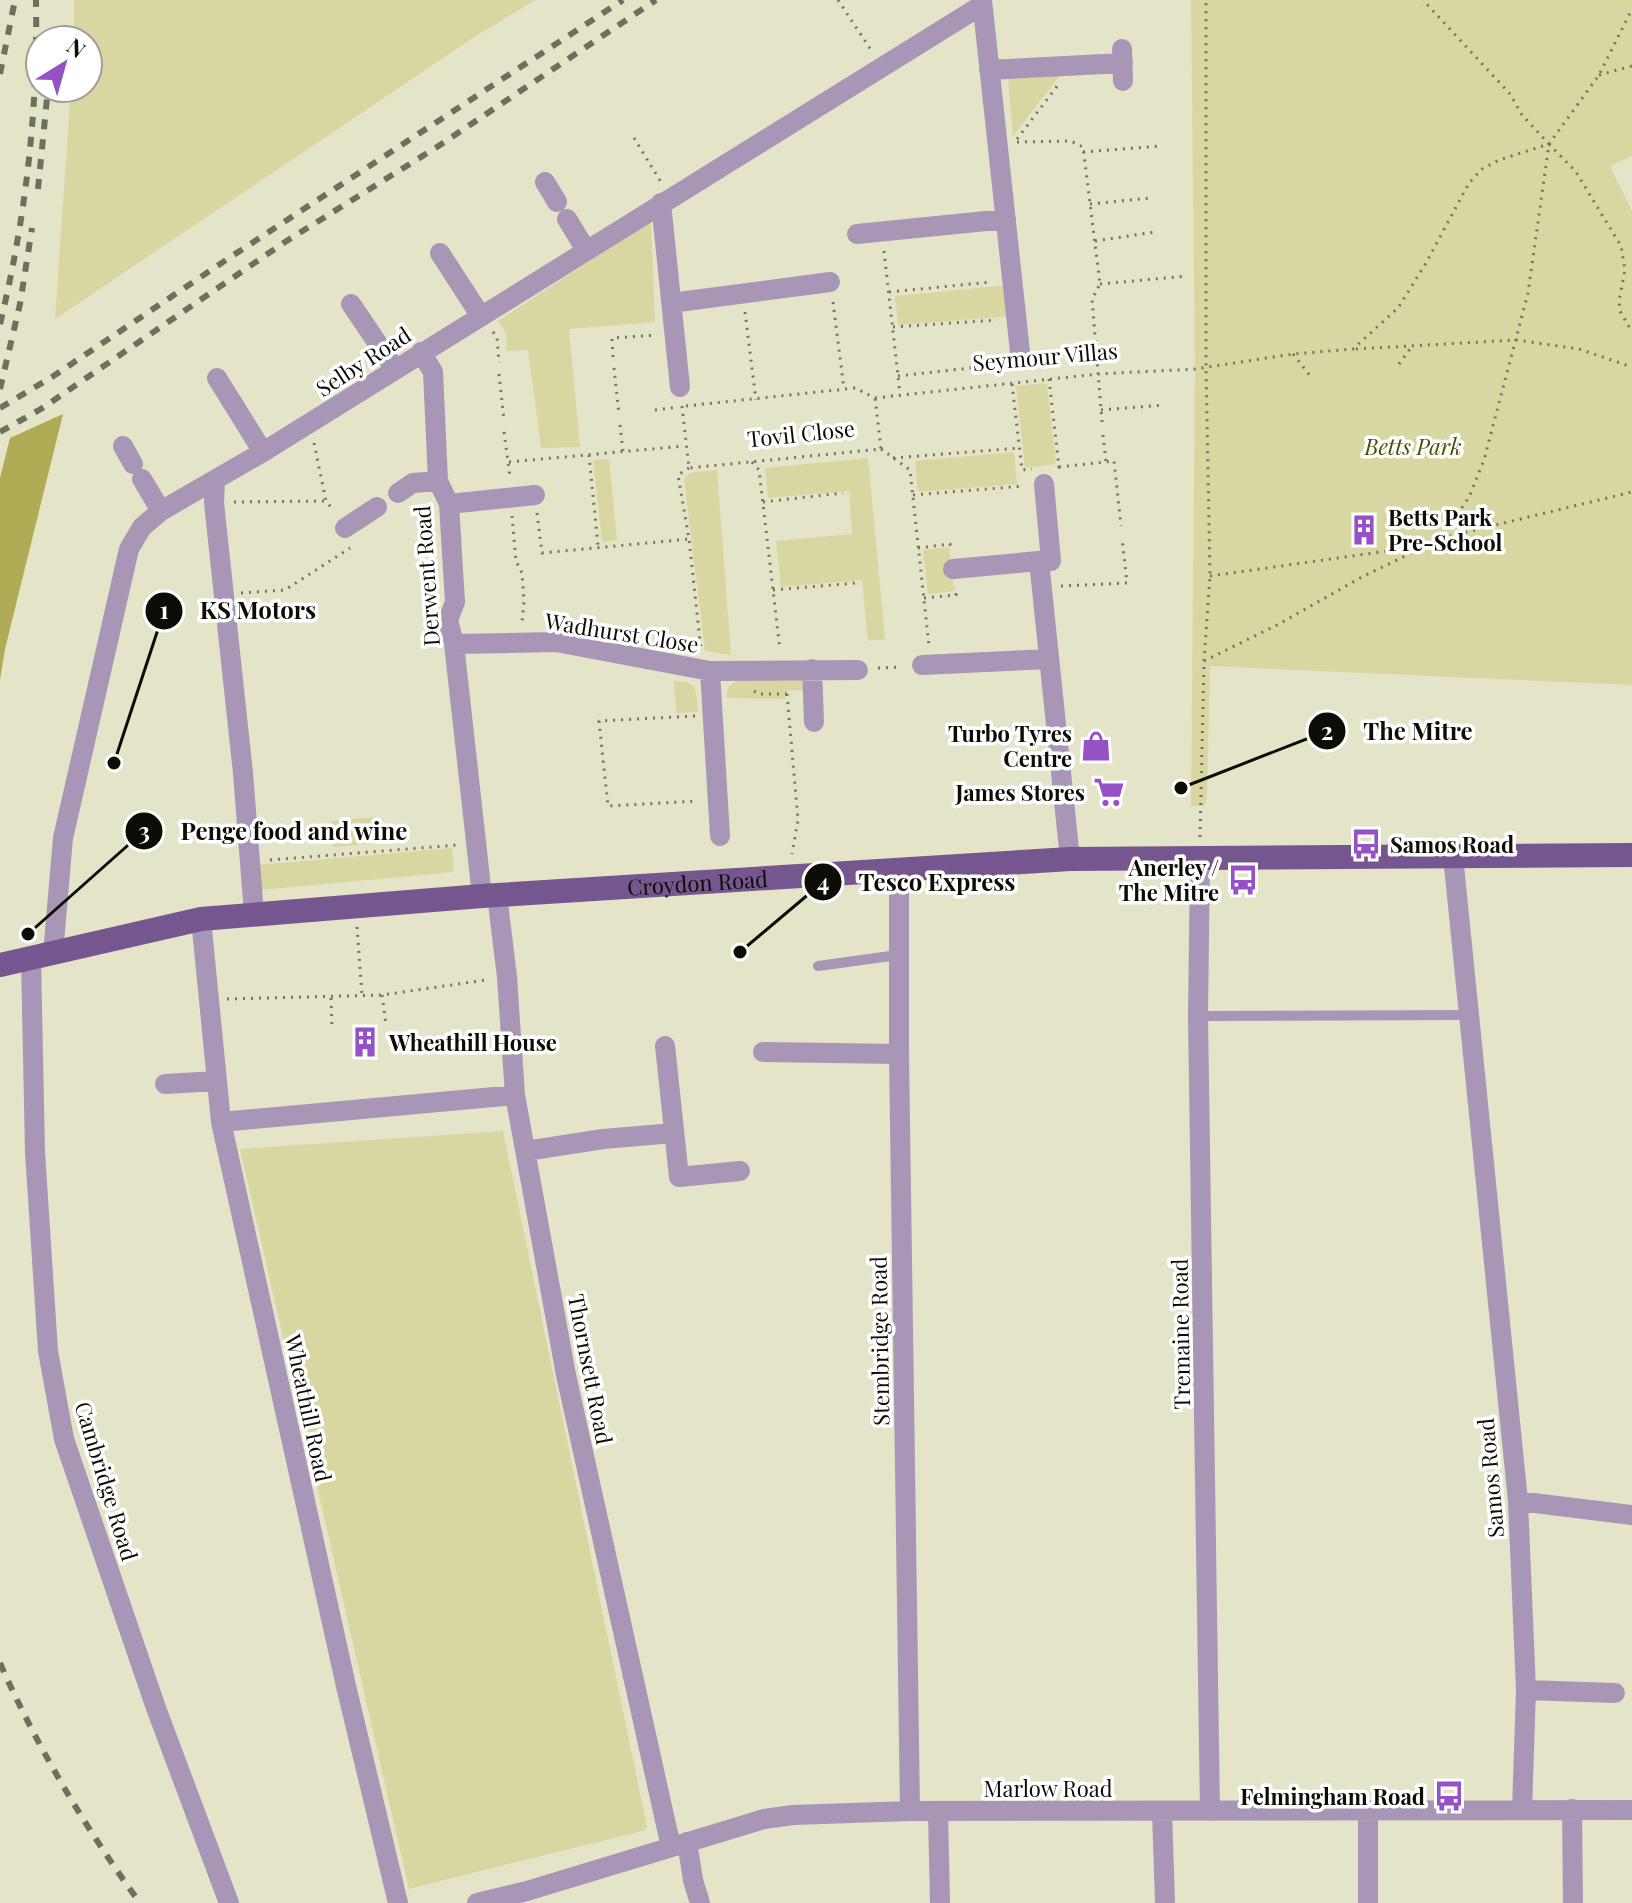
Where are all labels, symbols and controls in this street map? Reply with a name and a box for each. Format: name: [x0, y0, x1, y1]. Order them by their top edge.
north arrow: [24, 24, 104, 104]
text: N: [61, 30, 92, 64]
street label: Selby Road: [310, 319, 416, 403]
street label: Seymour Villas: [971, 335, 1119, 377]
street label: Tovil Close: [746, 412, 856, 454]
park label: Betts Park: [1363, 431, 1462, 461]
place label: Betts Park Pre-School: [1388, 502, 1503, 557]
street label: Derwent Road: [406, 505, 446, 647]
building icon: Betts Park Pre-School: [1347, 513, 1381, 547]
callout: KS Motors: [144, 587, 332, 635]
text: 1: [159, 593, 169, 625]
text: KS Motors: [200, 593, 316, 625]
street label: Wadhurst Close: [542, 605, 701, 659]
callout: The Mitre: [1307, 707, 1488, 755]
text: 2: [1321, 714, 1333, 746]
text: The Mitre: [1363, 714, 1473, 746]
place label: Turbo Tyres Centre: [948, 718, 1072, 773]
shop icon: Turbo Tyres Centre: [1079, 729, 1113, 763]
supermarket icon: James Stores: [1092, 775, 1126, 809]
place label: James Stores: [955, 777, 1085, 807]
callout: Penge food and wine: [124, 807, 424, 855]
text: 3: [138, 814, 150, 846]
text: Penge food and wine: [181, 814, 407, 846]
bus stop icon: Samos Road: [1349, 827, 1383, 861]
place label: Samos Road: [1390, 829, 1514, 859]
place label: Anerley / The Mitre: [1119, 852, 1219, 907]
callout: Tesco Express: [803, 858, 1032, 906]
street label: Croydon Road: [626, 863, 769, 902]
bus stop icon: Anerley / The Mitre: [1226, 863, 1260, 897]
text: 4: [817, 865, 829, 897]
text: Tesco Express: [859, 865, 1015, 897]
building icon: Wheathill House: [348, 1025, 382, 1059]
place label: Wheathill House: [388, 1027, 557, 1057]
street label: Stembridge Road: [863, 1256, 895, 1426]
street label: Tremaine Road: [1164, 1258, 1196, 1410]
street label: Thornsett Road: [562, 1291, 620, 1447]
street label: Wheathill Road: [279, 1331, 339, 1485]
street label: Cambridge Road: [69, 1398, 146, 1565]
street label: Samos Road: [1470, 1417, 1510, 1539]
street label: Marlow Road: [983, 1773, 1113, 1803]
bus stop icon: Felmingham Road: [1432, 1779, 1466, 1813]
place label: Felmingham Road: [1240, 1781, 1425, 1811]

